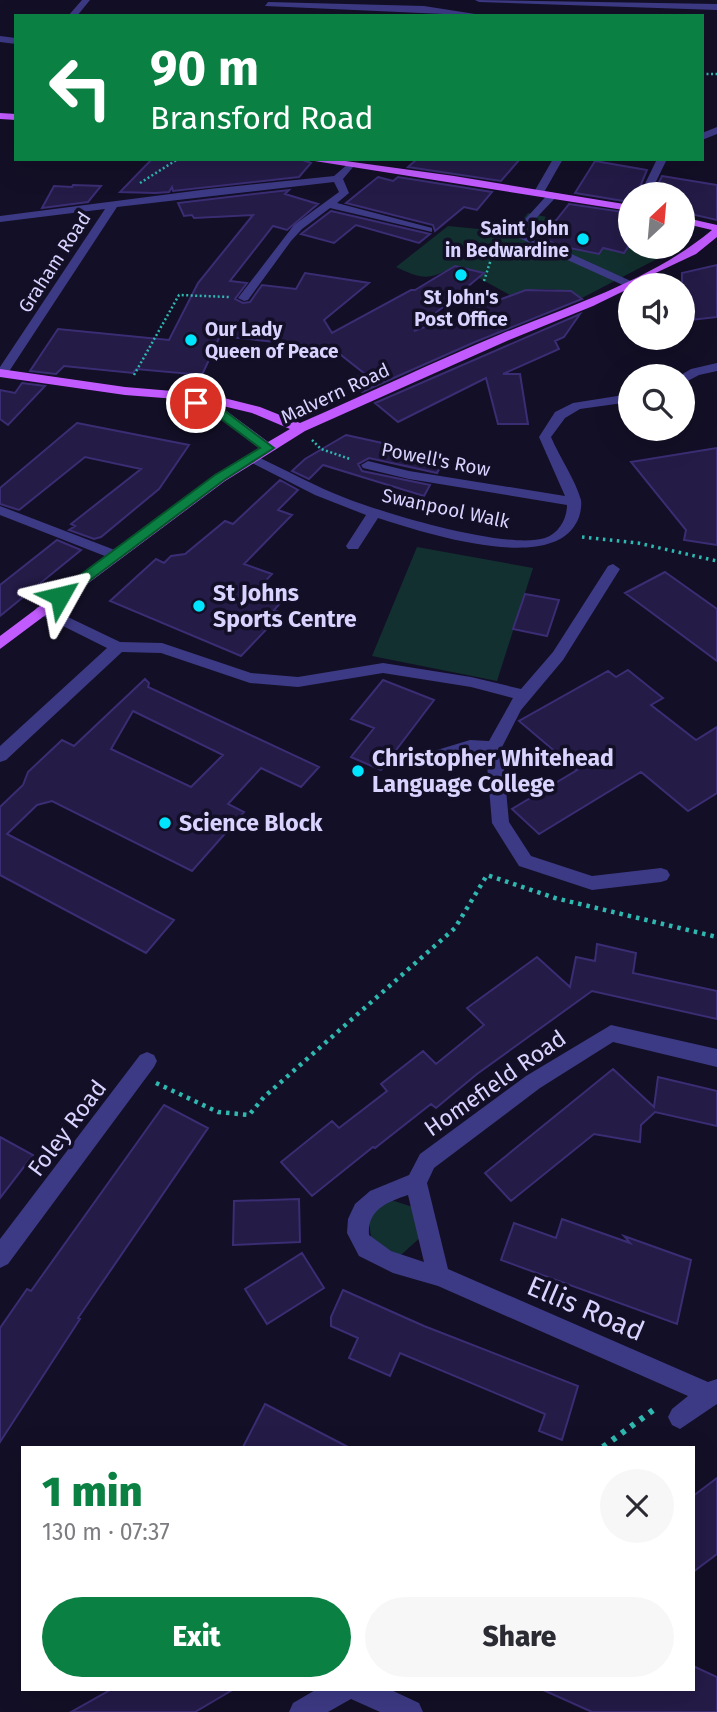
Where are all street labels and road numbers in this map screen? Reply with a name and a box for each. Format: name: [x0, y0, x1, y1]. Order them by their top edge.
street label: Graham Road: [13, 208, 96, 317]
street label: Malvern Road: [277, 358, 393, 429]
street label: Powell's Row: [380, 438, 493, 481]
street label: Swanpool Walk: [380, 484, 512, 533]
street label: Homefield Road: [419, 1024, 571, 1142]
street label: Foley Road: [22, 1074, 112, 1182]
street label: Ellis Road: [522, 1269, 649, 1348]

